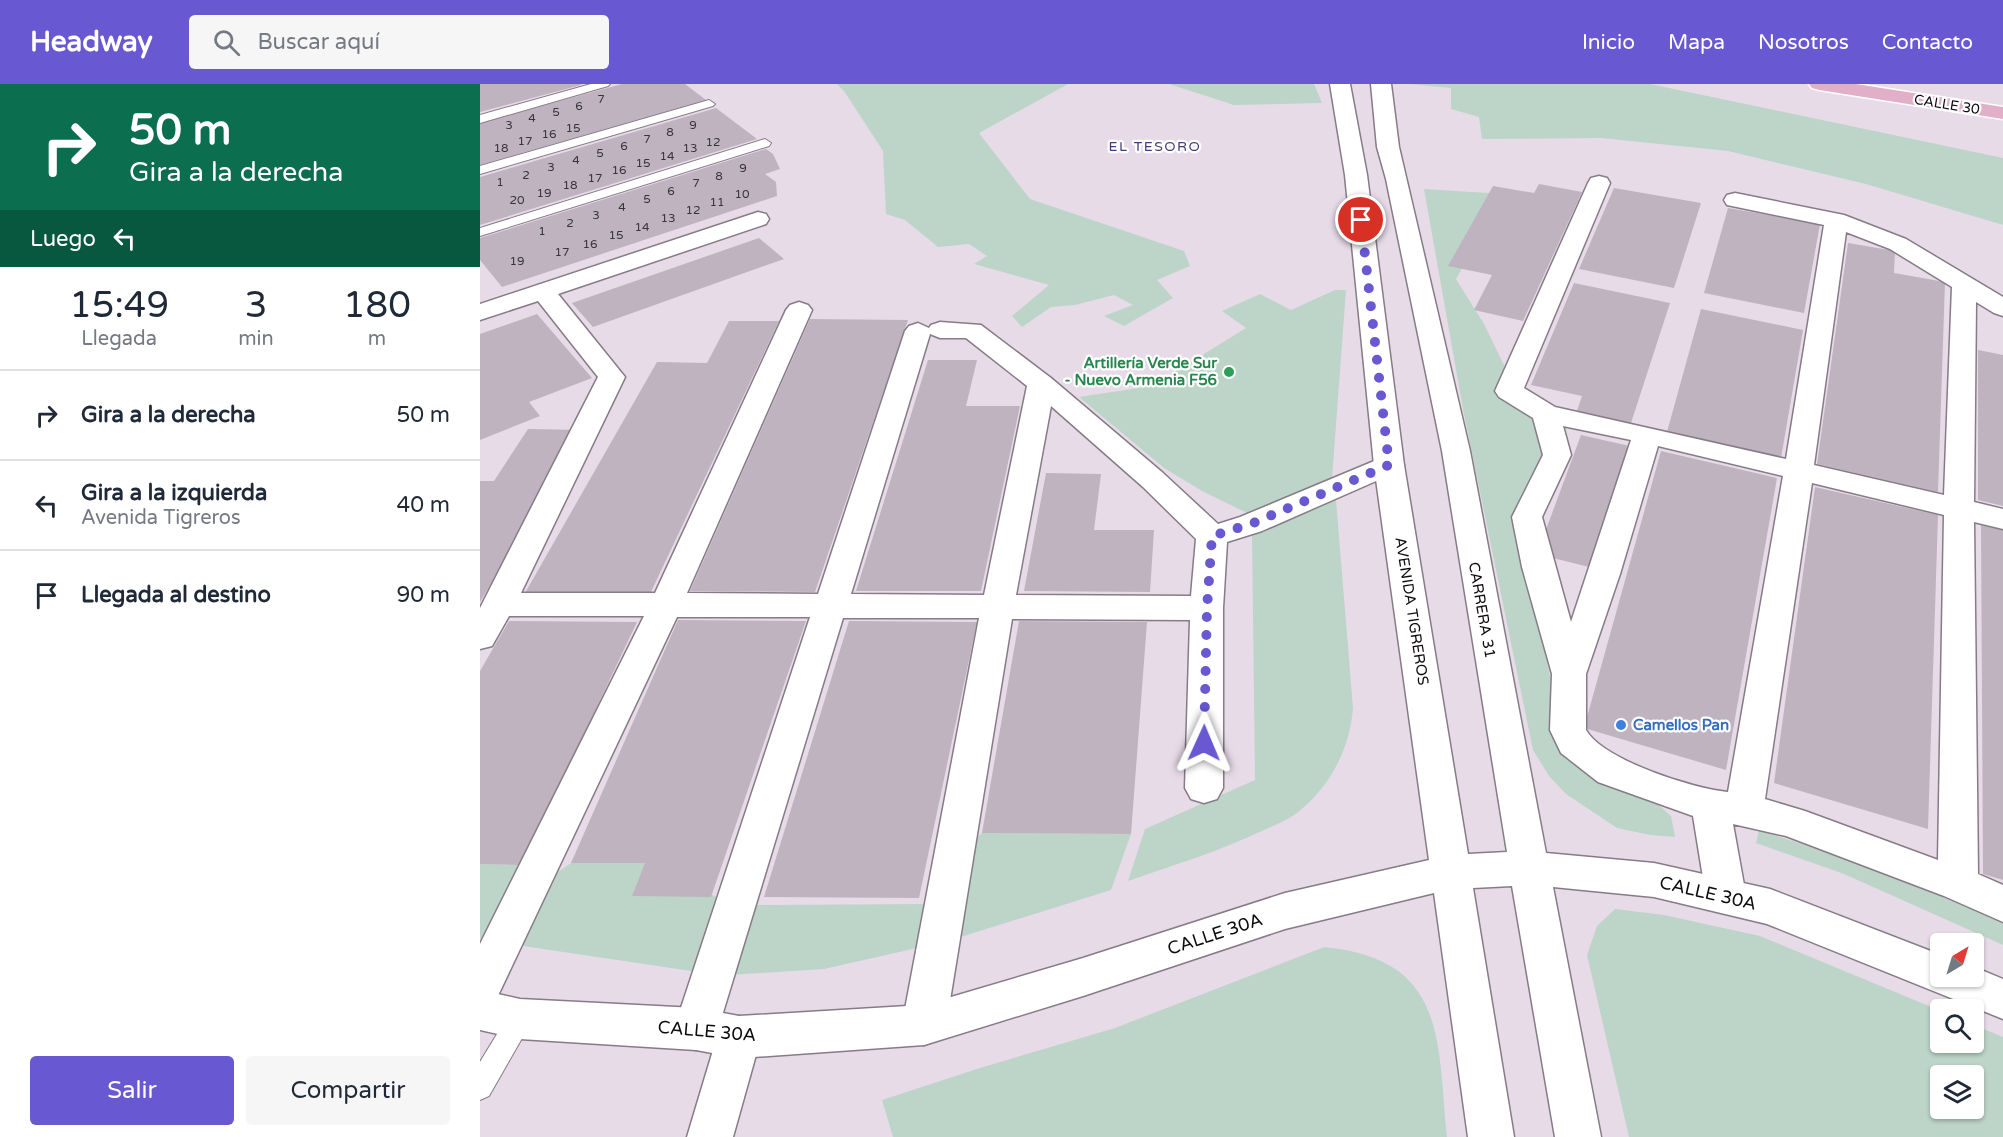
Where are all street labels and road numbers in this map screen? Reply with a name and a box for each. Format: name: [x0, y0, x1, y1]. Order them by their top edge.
street label: CALLE 30: [1913, 91, 1981, 118]
street label: AVENIDA TIGREROS: [1391, 535, 1433, 687]
street label: CARRERA 31: [1465, 561, 1499, 659]
street label: CALLE 30A: [1657, 871, 1759, 915]
street label: CALLE 30A: [1165, 908, 1265, 960]
street label: CALLE 30A: [657, 1016, 757, 1046]

